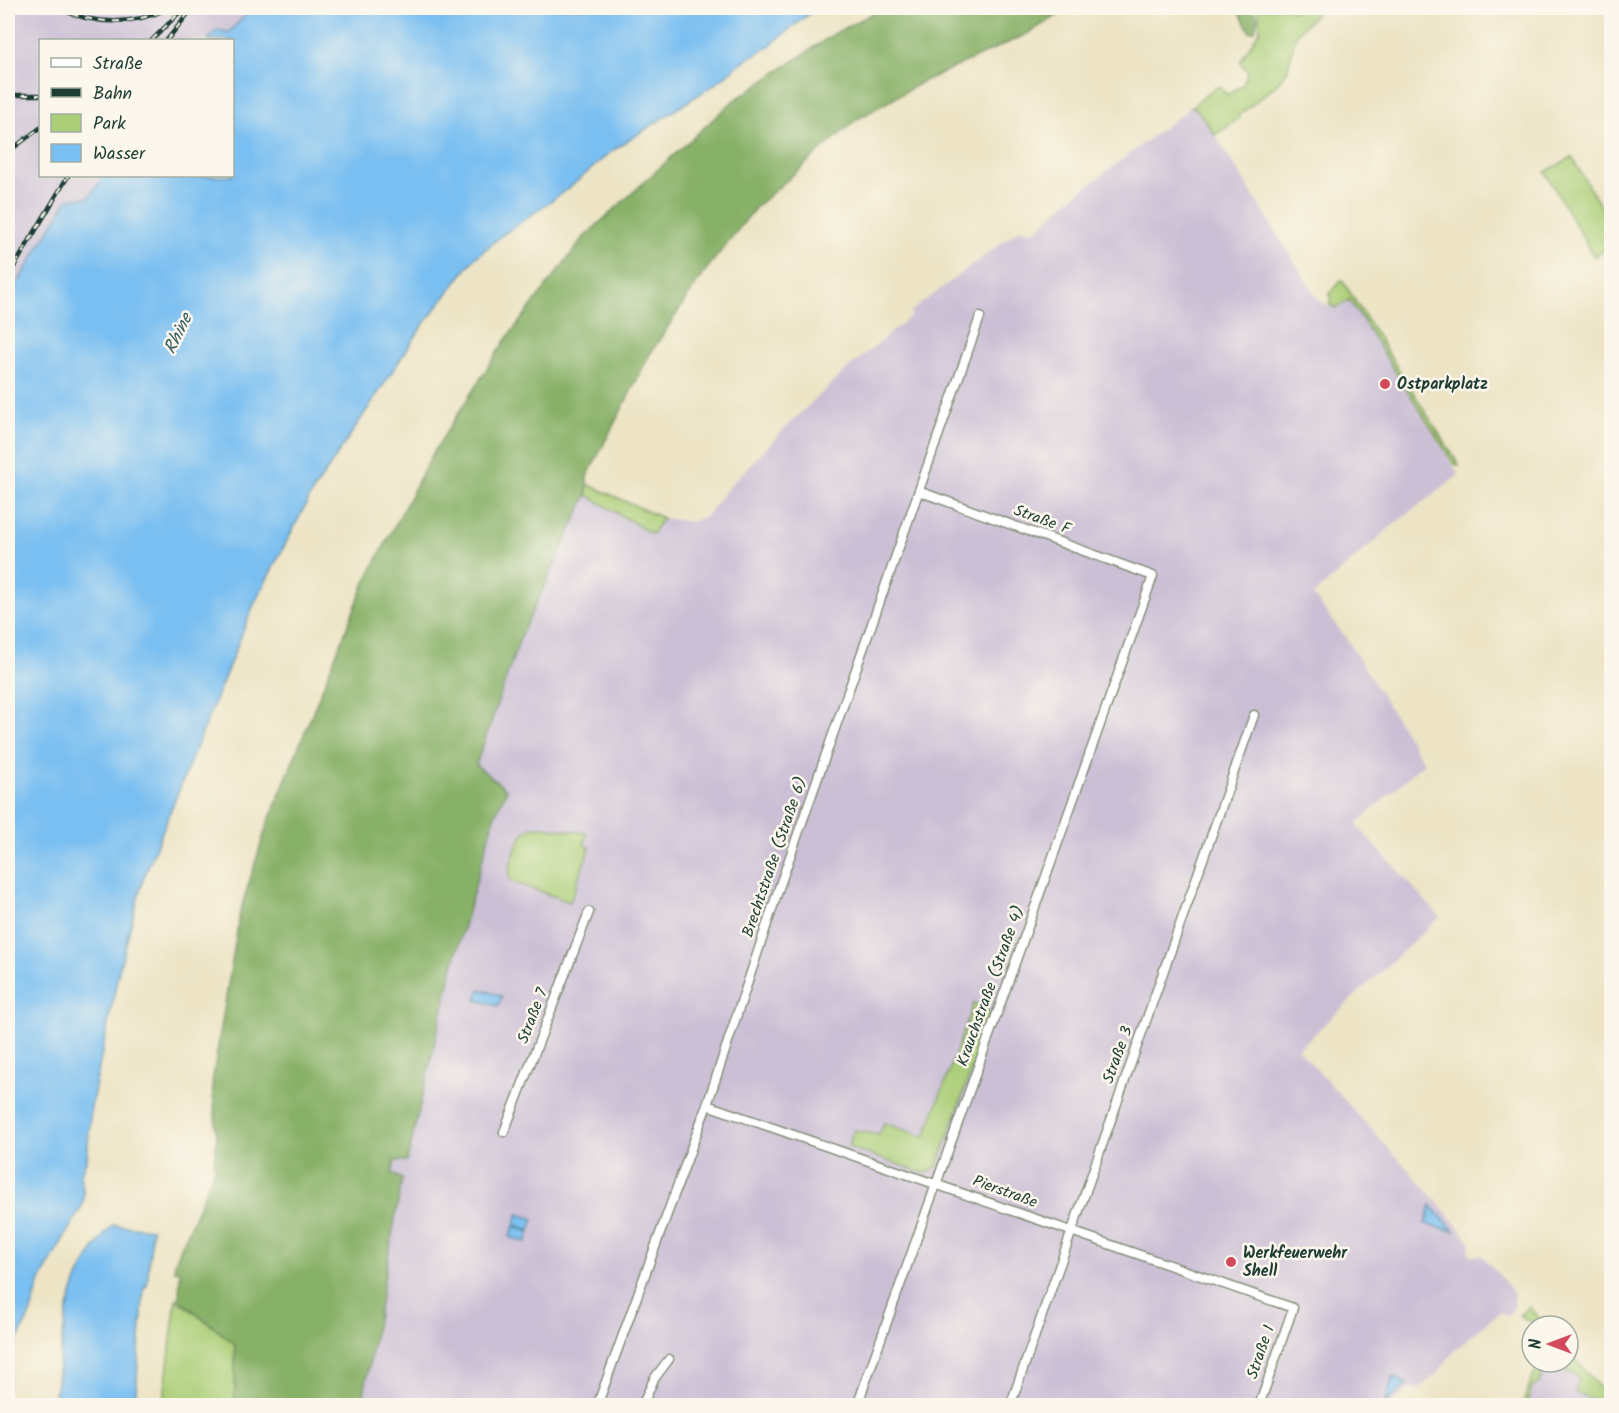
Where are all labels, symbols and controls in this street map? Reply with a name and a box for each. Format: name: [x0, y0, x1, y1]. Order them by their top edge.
legend: [39, 39, 234, 177]
text: Straße: [93, 50, 143, 79]
text: Bahn: [93, 80, 132, 109]
text: Park: [93, 110, 126, 139]
text: Wasser: [93, 140, 146, 169]
water label: Rhine: [157, 307, 202, 359]
place label: Ostparkplatz: [1397, 372, 1488, 397]
marker: Ostparkplatz: [1378, 377, 1392, 391]
street label: Straße F: [1010, 498, 1075, 542]
street label: Brechtstraße (Straße 6): [736, 773, 814, 941]
street label: Krauchstraße (Straße 4): [950, 902, 1032, 1070]
street label: Straße 7: [511, 984, 555, 1047]
street label: Straße 3: [1096, 1023, 1140, 1087]
street label: Pierstraße: [969, 1169, 1041, 1215]
place label: Werkfeuerwehr Shell: [1243, 1241, 1348, 1284]
marker: Werkfeuerwehr Shell: [1224, 1255, 1238, 1269]
north arrow: [1520, 1314, 1580, 1374]
street label: Straße 1: [1240, 1322, 1282, 1382]
text: N: [1524, 1339, 1549, 1349]

